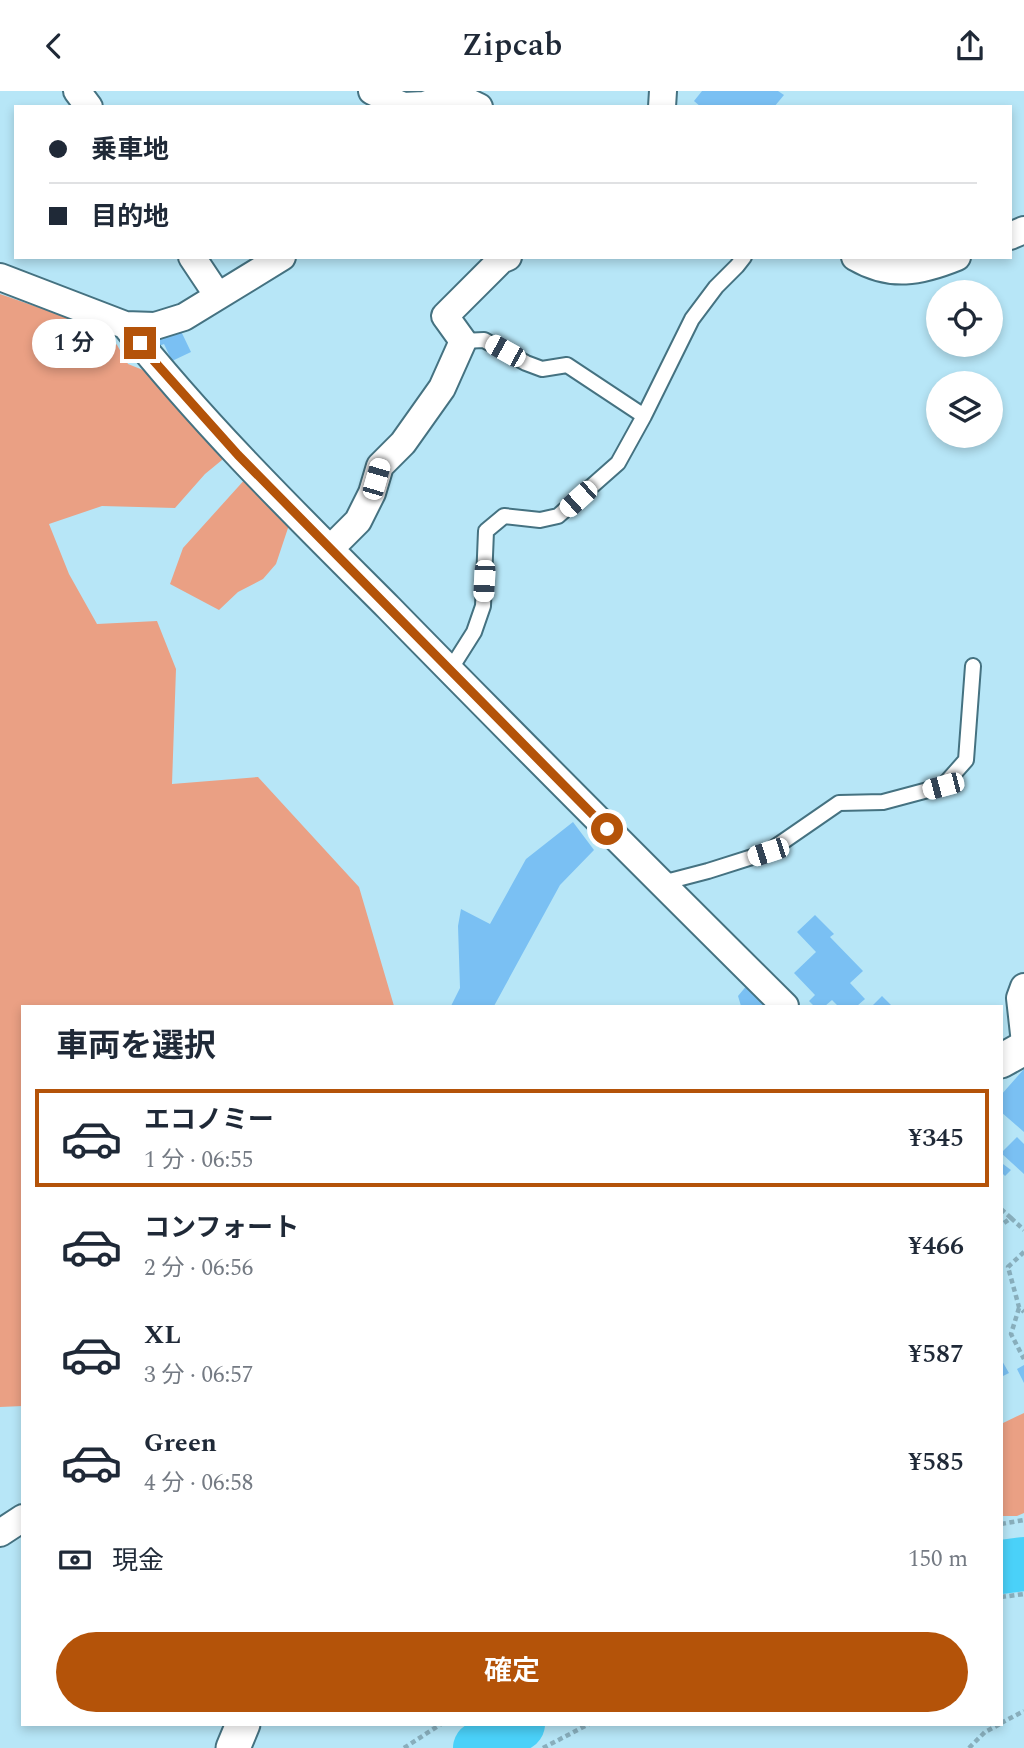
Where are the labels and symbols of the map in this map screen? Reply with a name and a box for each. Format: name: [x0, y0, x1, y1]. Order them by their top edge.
callout: 1 分: [32, 319, 116, 367]
route end: [124, 327, 156, 359]
car: [482, 332, 529, 370]
car: [361, 456, 392, 502]
car: [556, 477, 601, 521]
car: [473, 559, 496, 603]
car: [920, 770, 967, 802]
route start: [591, 813, 623, 845]
car: [745, 836, 792, 868]

